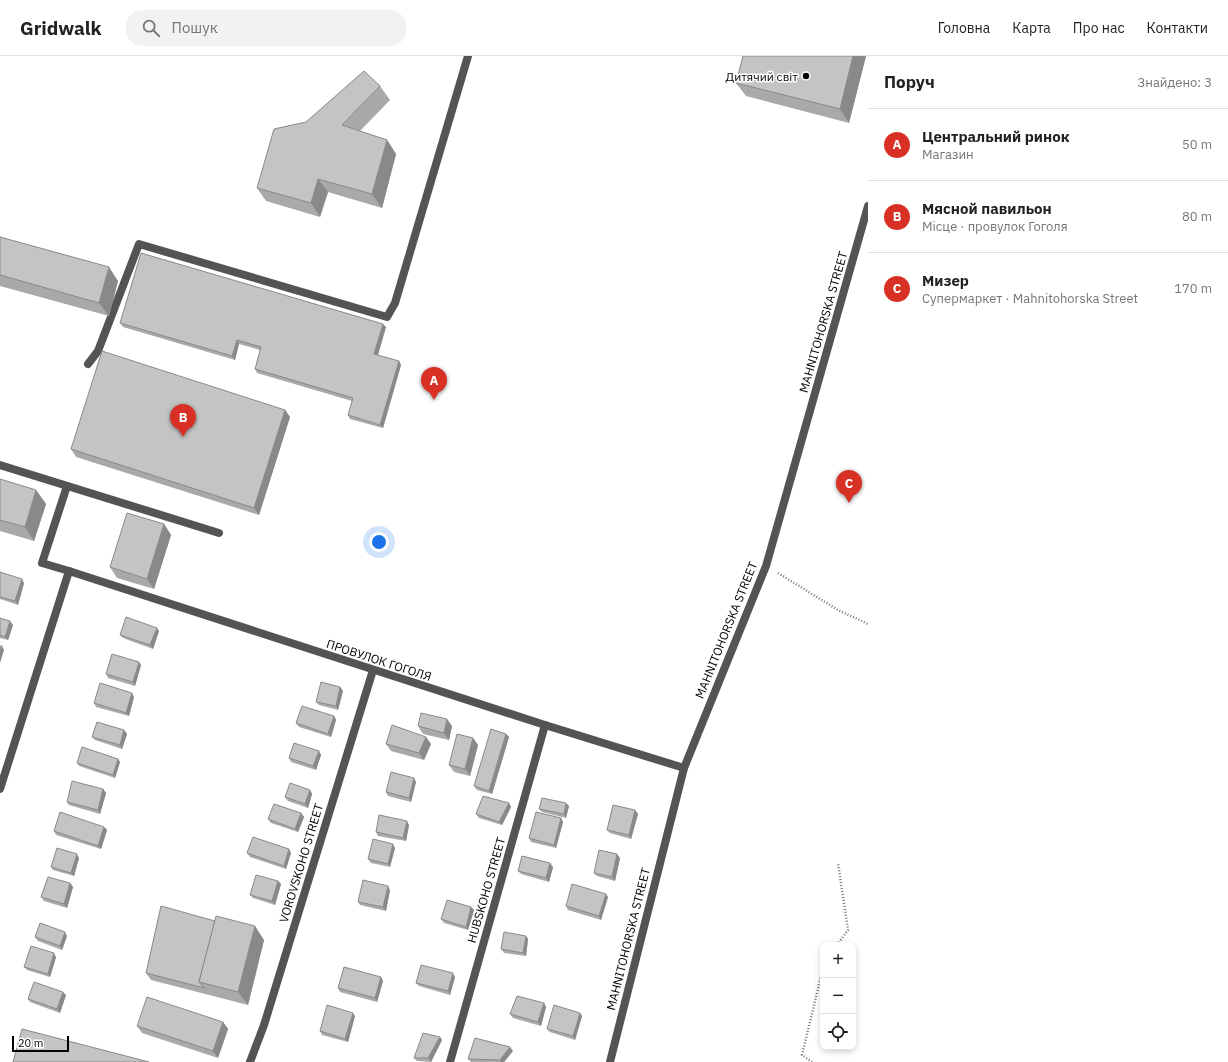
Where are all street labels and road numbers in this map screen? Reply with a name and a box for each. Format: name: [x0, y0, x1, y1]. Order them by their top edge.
street label: MAHNITOHORSKA STREET: [796, 250, 850, 394]
street label: MAHNITOHORSKA STREET: [692, 559, 760, 701]
street label: ПРОВУЛОК ГОГОЛЯ: [325, 636, 433, 684]
street label: VOROVSKOHO STREET: [276, 802, 326, 924]
street label: HUBSKOHO STREET: [464, 835, 508, 945]
street label: MAHNITOHORSKA STREET: [603, 866, 653, 1012]

